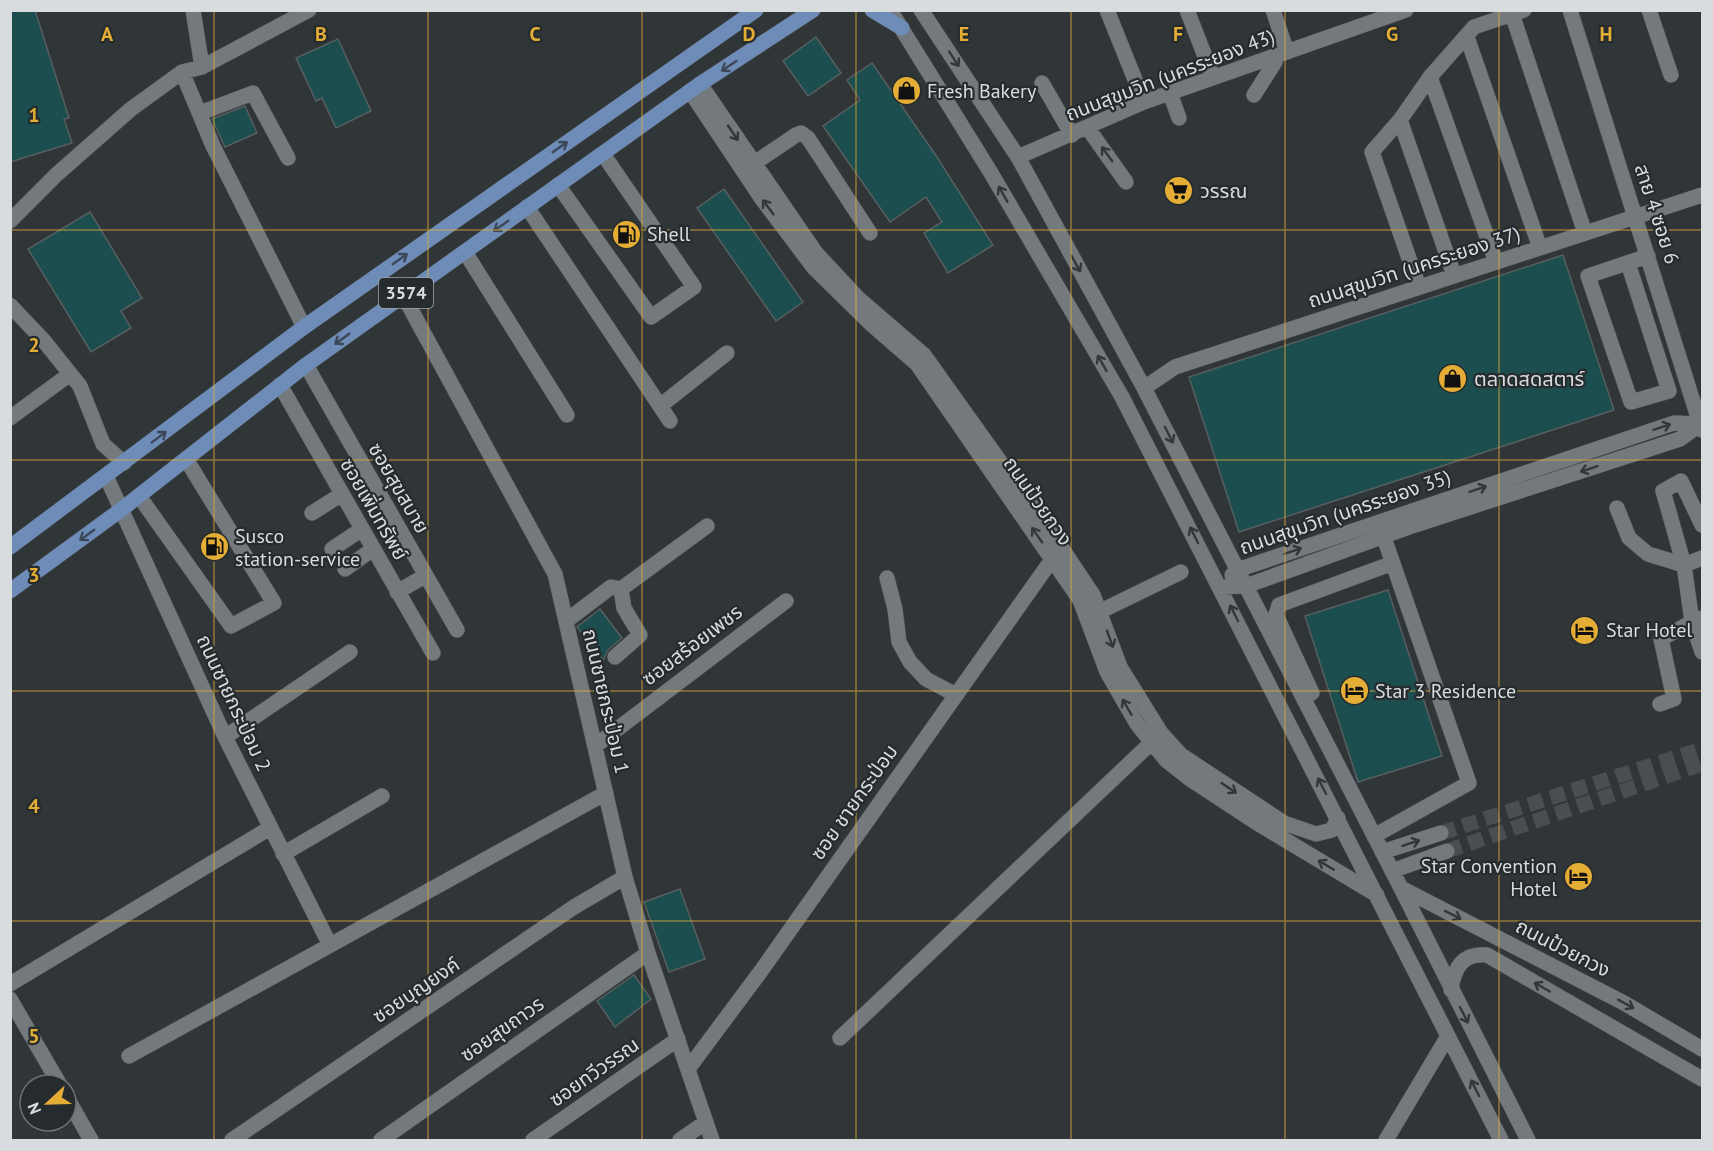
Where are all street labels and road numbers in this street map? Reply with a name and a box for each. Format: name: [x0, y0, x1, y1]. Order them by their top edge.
street label: ถนนสุขุมวิท (นครระยอง 43): [1062, 23, 1278, 127]
street label: สาย 4 ซอย 6: [1629, 161, 1685, 267]
street label: ถนนสุขุมวิท (นครระยอง 37): [1304, 220, 1524, 314]
road number: 3574: [379, 278, 433, 308]
street label: ซอยสุขสบาย: [363, 438, 435, 538]
street label: ถนนป้วยกวง: [998, 451, 1078, 551]
street label: ซอยเพิ่มทรัพย์: [334, 453, 414, 565]
street label: ถนนสุขุมวิท (นครระยอง 35): [1236, 464, 1454, 560]
street label: ซอยสร้อยเพชร: [637, 599, 747, 691]
street label: ถนนชายกระป่อม 1: [577, 626, 635, 776]
street label: ถนนชายกระป่อม 2: [191, 630, 277, 776]
street label: ซอย ชายกระป่อม: [805, 739, 903, 865]
street label: ถนนป้วยกวง: [1511, 913, 1615, 983]
street label: ซอยบุญยงค์: [367, 951, 465, 1029]
street label: ซอยสุขถาวร: [455, 991, 549, 1067]
street label: ซอยทวีวรรณ: [544, 1032, 644, 1112]

